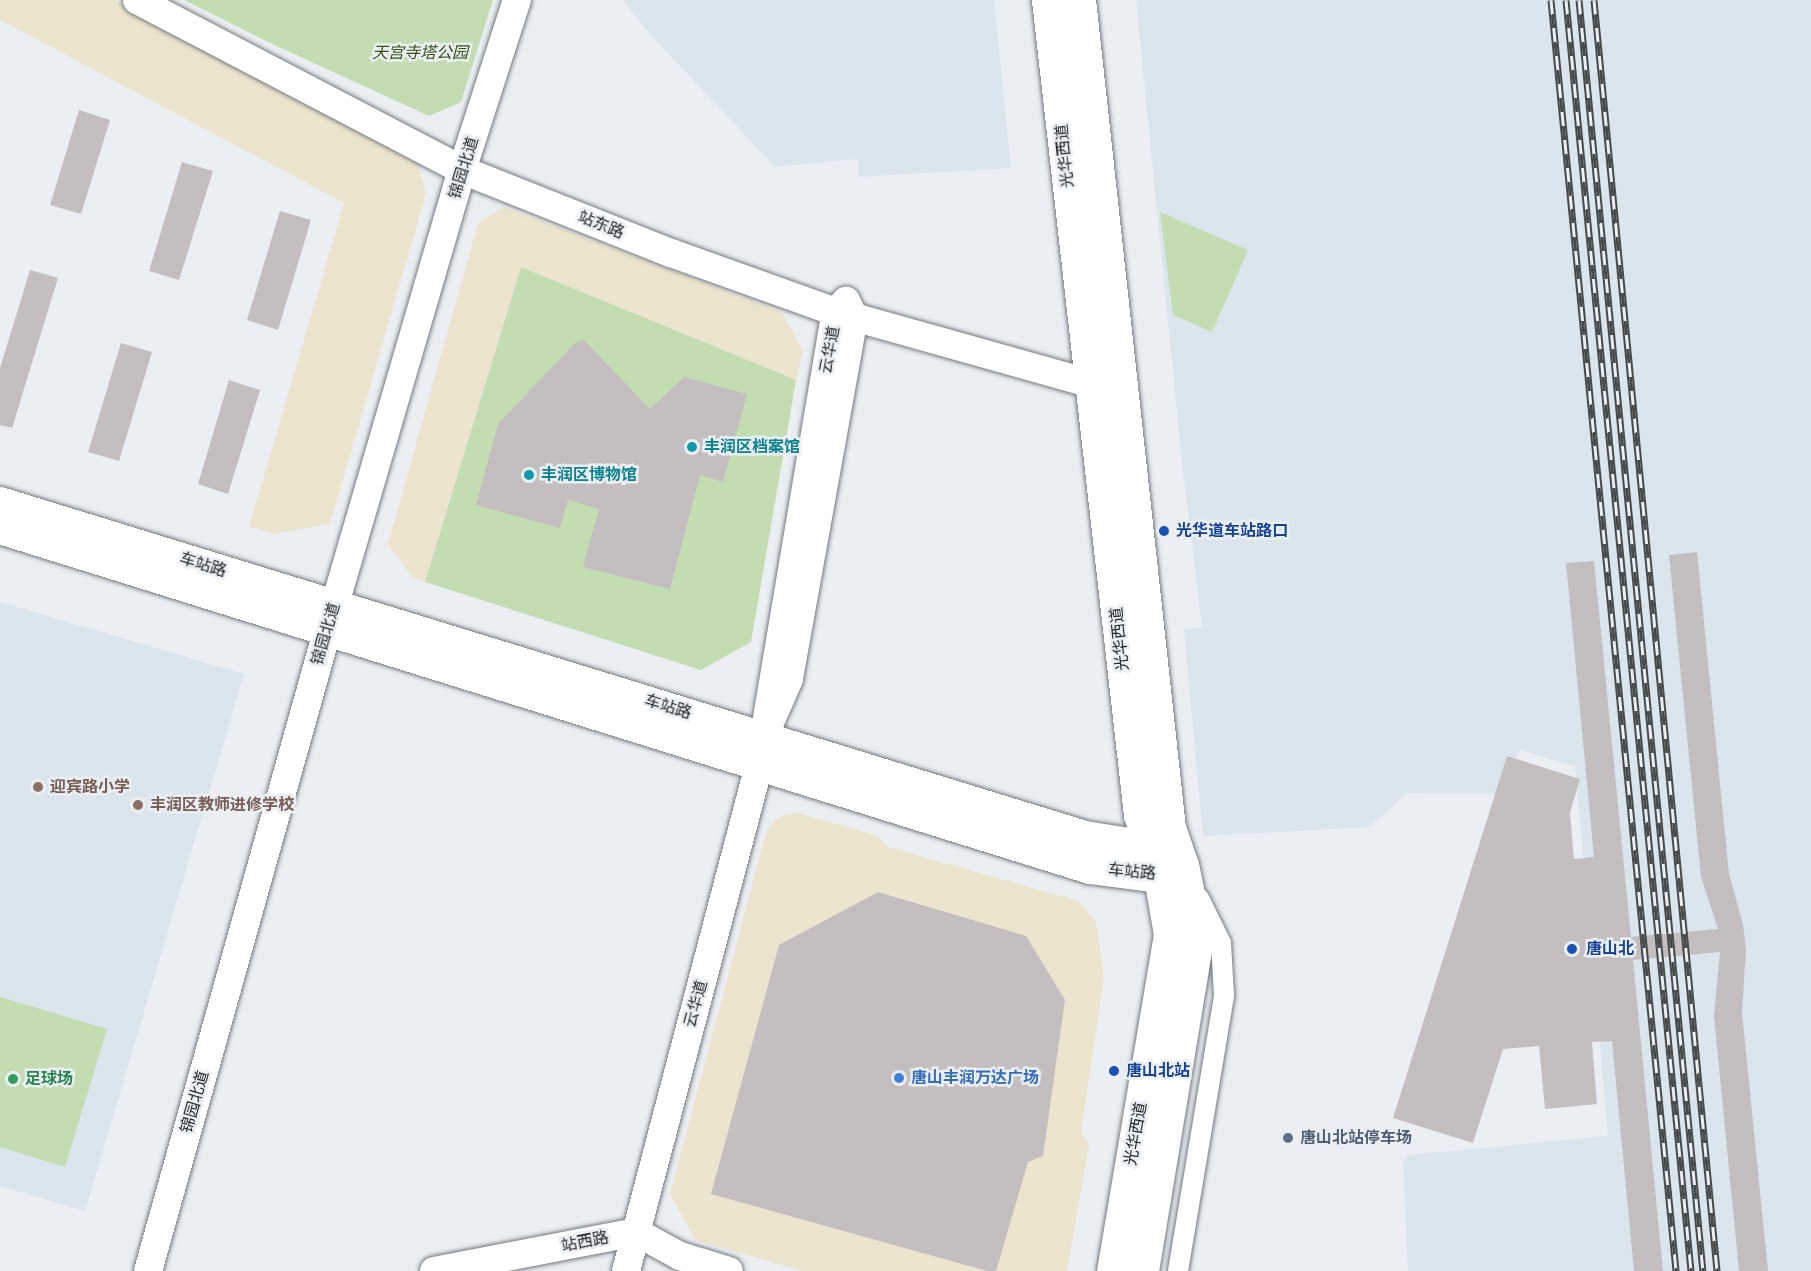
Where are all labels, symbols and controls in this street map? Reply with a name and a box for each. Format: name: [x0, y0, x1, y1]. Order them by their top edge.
park label: 天宫寺塔公园: [372, 43, 468, 63]
street label: 光华西道: [1052, 123, 1078, 189]
street label: 锦园北道: [445, 135, 483, 201]
street label: 站东路: [575, 207, 627, 243]
street label: 云华道: [816, 325, 844, 375]
place label: 丰润区档案馆: [704, 437, 800, 457]
marker: 丰润区档案馆: [685, 440, 699, 454]
place label: 丰润区博物馆: [541, 465, 637, 485]
marker: 丰润区博物馆: [522, 468, 536, 482]
place label: 光华道车站路口: [1176, 521, 1288, 541]
marker: 光华道车站路口: [1157, 524, 1171, 538]
street label: 车站路: [177, 549, 229, 581]
street label: 锦园北道: [308, 601, 344, 667]
street label: 光华西道: [1107, 606, 1133, 672]
street label: 车站路: [642, 691, 694, 723]
place label: 迎宾路小学: [50, 777, 130, 797]
marker: 迎宾路小学: [31, 780, 45, 794]
place label: 丰润区教师进修学校: [150, 795, 294, 815]
marker: 丰润区教师进修学校: [131, 798, 145, 812]
street label: 车站路: [1107, 860, 1157, 884]
place label: 唐山北: [1586, 939, 1634, 959]
marker: 唐山北: [1563, 940, 1581, 958]
street label: 云华道: [681, 978, 711, 1030]
place label: 唐山北站: [1126, 1061, 1190, 1081]
marker: 唐山北站: [1107, 1064, 1121, 1078]
place label: 唐山丰润万达广场: [911, 1068, 1039, 1088]
place label: 足球场: [25, 1069, 73, 1089]
street label: 锦园北道: [177, 1069, 213, 1135]
marker: 唐山丰润万达广场: [892, 1071, 906, 1085]
marker: 足球场: [6, 1072, 20, 1086]
street label: 光华西道: [1121, 1101, 1151, 1167]
place label: 唐山北站停车场: [1300, 1128, 1412, 1148]
marker: 唐山北站停车场: [1281, 1131, 1295, 1145]
street label: 站西路: [560, 1228, 610, 1256]

